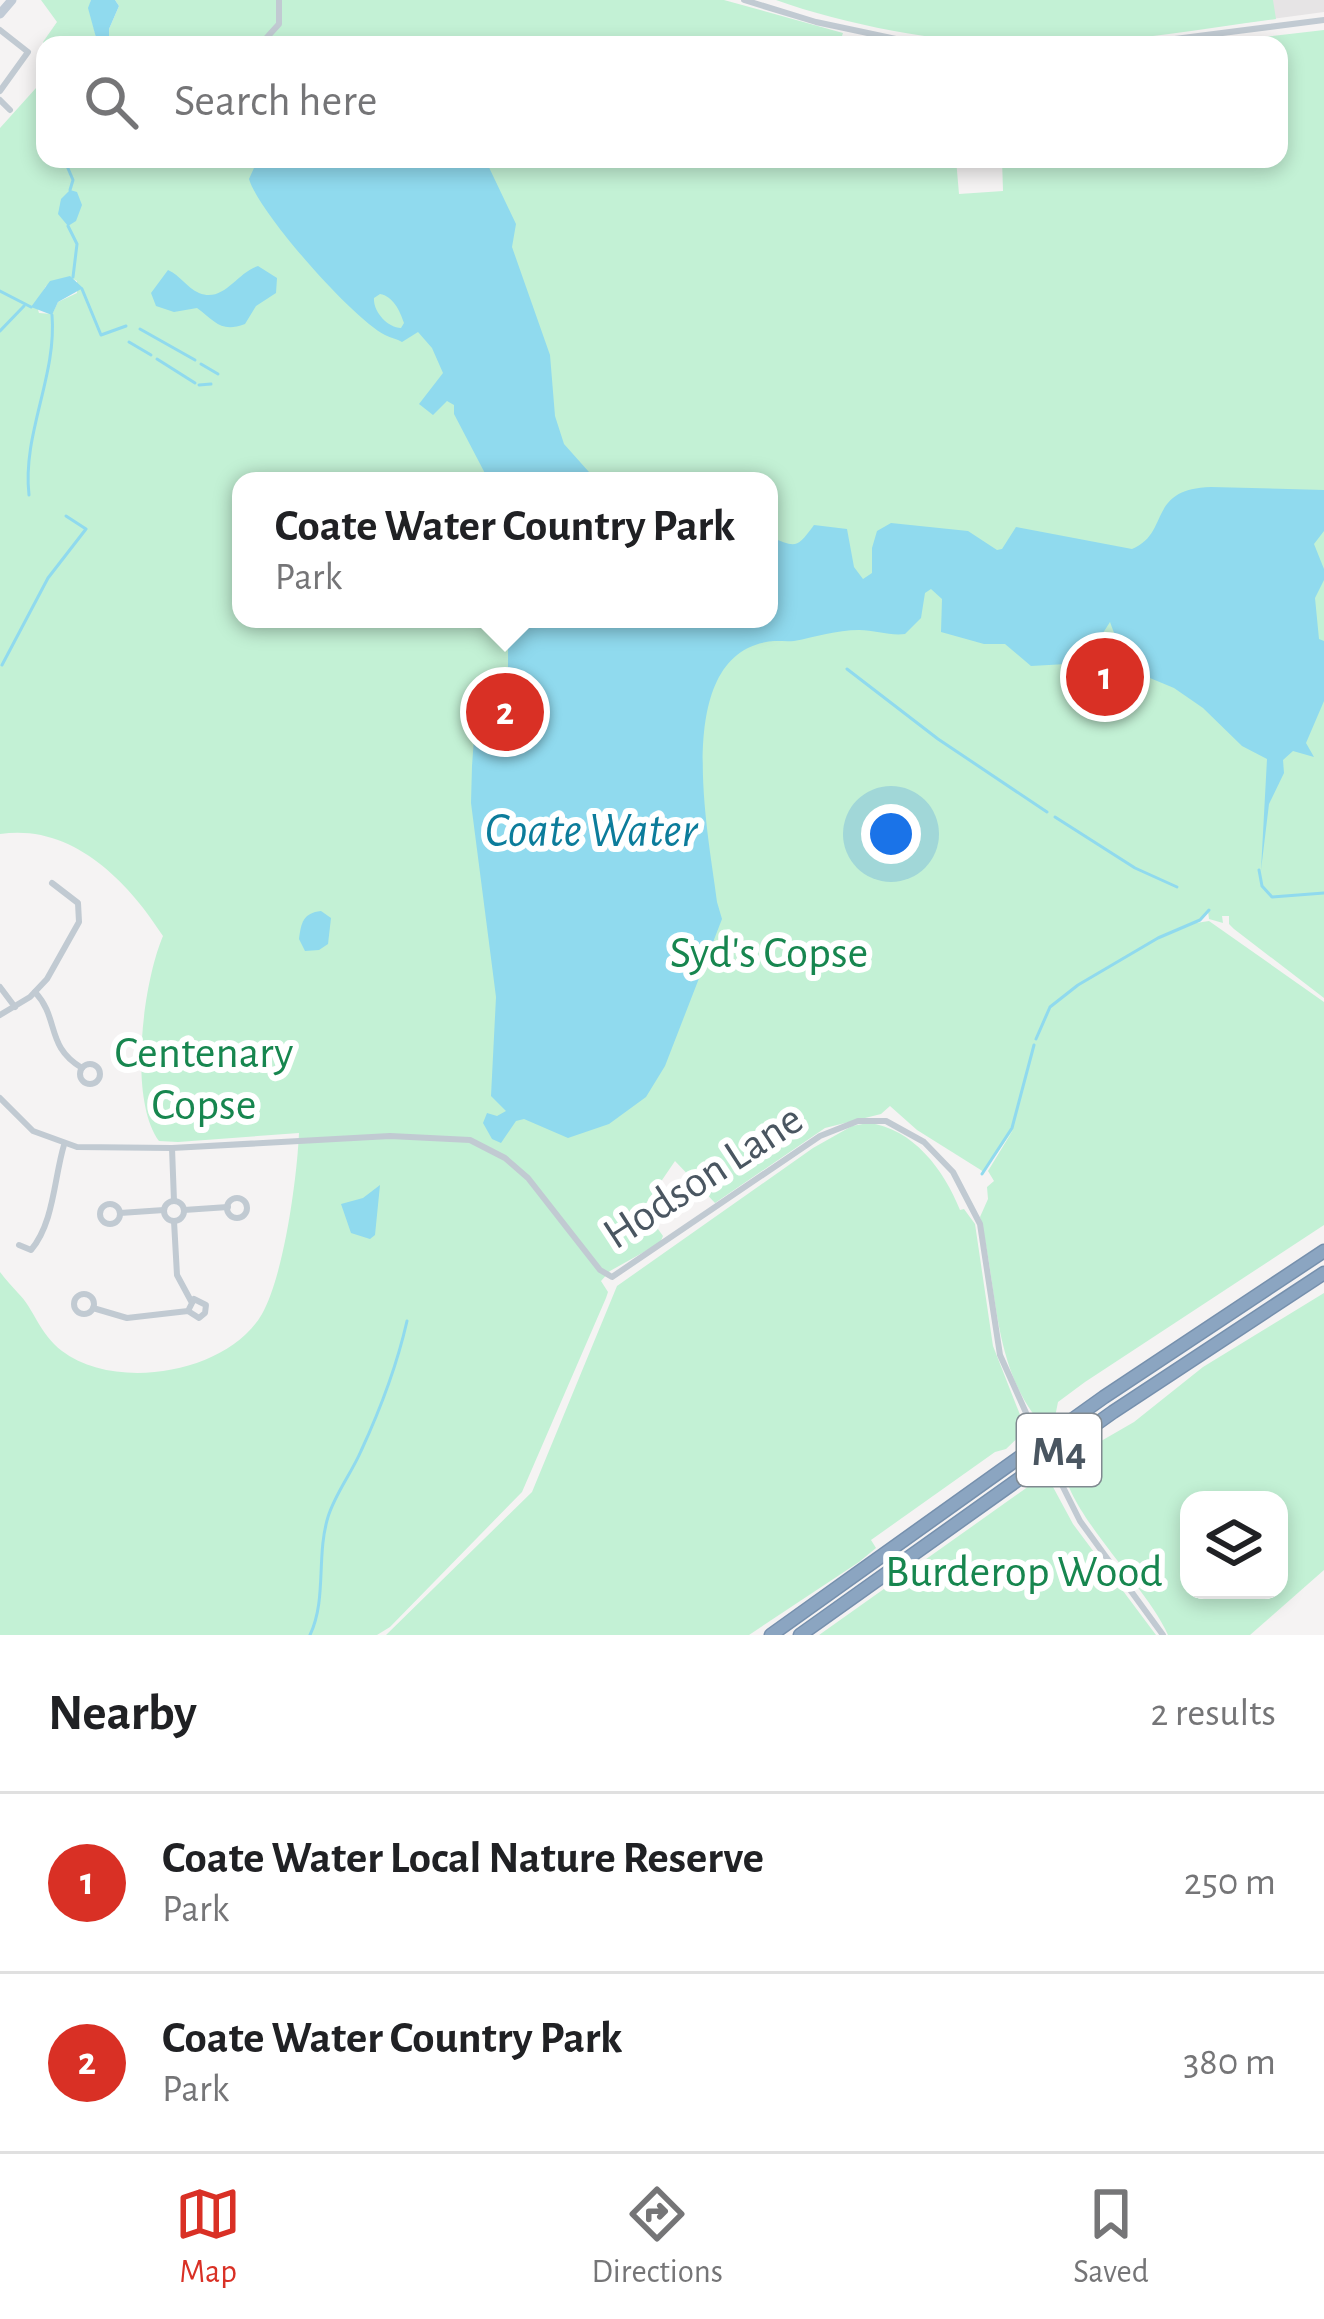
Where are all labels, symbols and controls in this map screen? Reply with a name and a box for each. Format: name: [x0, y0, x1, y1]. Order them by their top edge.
search box: [36, 36, 1288, 168]
icon: search: [78, 69, 144, 135]
text: Search here: [174, 79, 377, 124]
popup: [232, 472, 778, 628]
text: Coate Water Country Park: [275, 504, 735, 549]
text: Park: [275, 558, 342, 597]
pin: 1: [1066, 632, 1144, 722]
pin: 2: [466, 667, 544, 757]
your location: [861, 804, 921, 864]
water label: Coate Water: [485, 808, 699, 856]
park label: Syd's Copse: [670, 931, 868, 976]
park label: Centenary Copse: [115, 1031, 293, 1128]
street label: Hodson Lane: [596, 1096, 811, 1258]
road number: M4: [1017, 1414, 1101, 1486]
map controls: [1180, 1491, 1288, 1599]
button: layers: [1180, 1491, 1288, 1599]
park label: Burderop Wood: [885, 1550, 1163, 1595]
text: Nearby: [48, 1688, 197, 1739]
text: 2 results: [1150, 1694, 1276, 1733]
text: Coate Water Local Nature Reserve: [162, 1836, 764, 1881]
text: 1: [80, 1863, 94, 1902]
text: 250 m: [1184, 1863, 1276, 1902]
text: Park: [162, 1890, 229, 1929]
text: Coate Water Country Park: [162, 2016, 622, 2061]
text: 2: [78, 2043, 96, 2082]
text: 380 m: [1183, 2043, 1276, 2082]
text: Park: [162, 2070, 229, 2109]
tab: Map: [175, 2181, 241, 2293]
tab: Directions: [591, 2181, 723, 2293]
tab: Saved: [1073, 2181, 1149, 2293]

